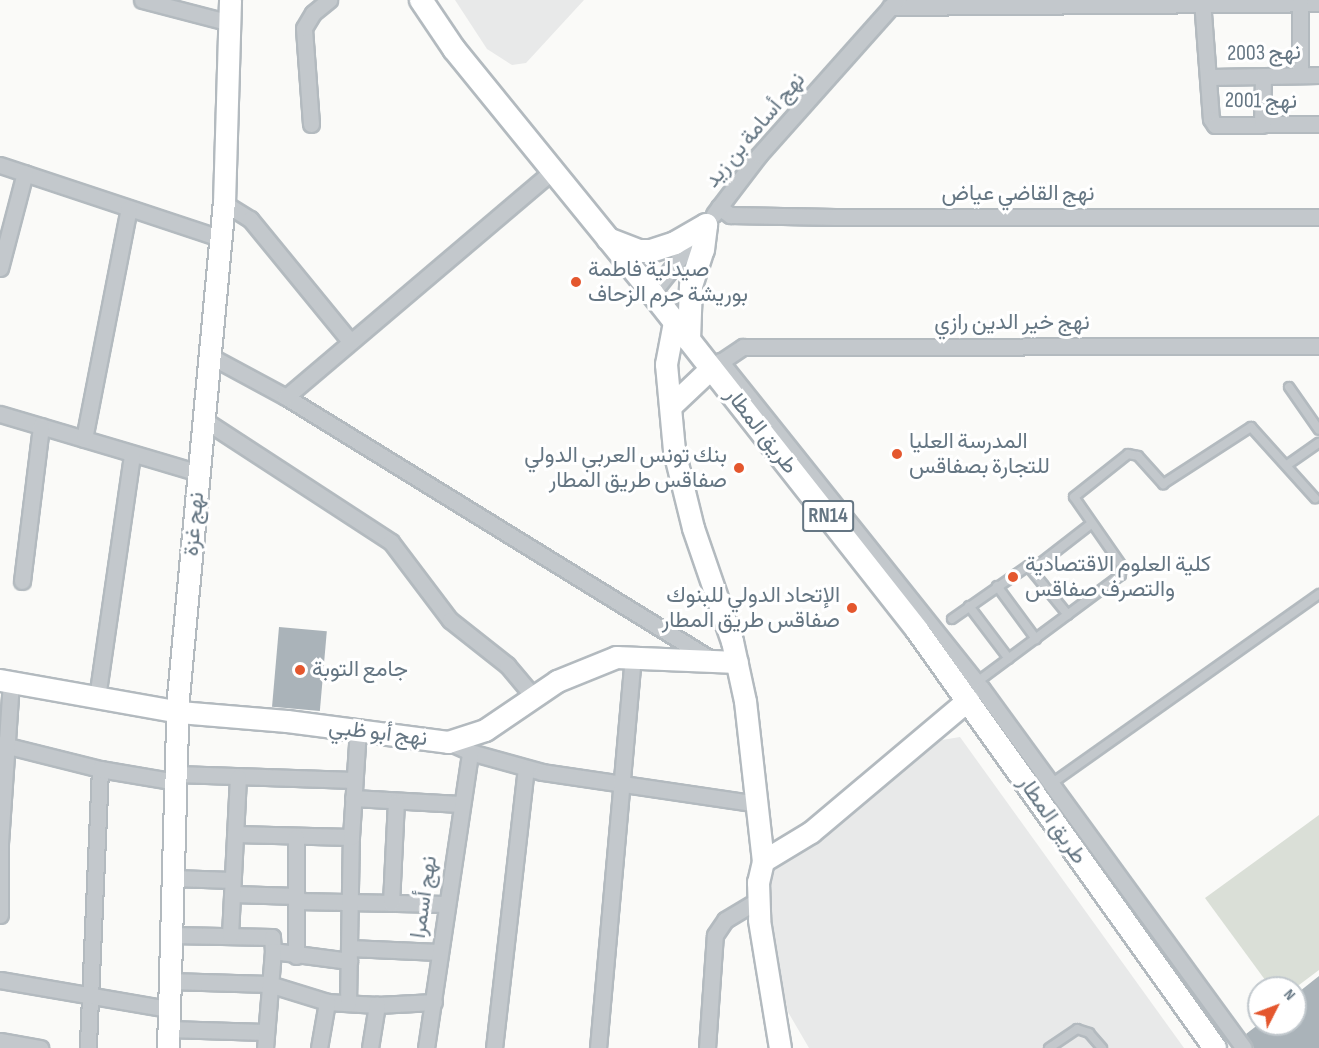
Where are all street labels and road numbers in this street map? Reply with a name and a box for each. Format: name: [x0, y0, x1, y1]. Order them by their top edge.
street label: نهج 2003: [1227, 39, 1301, 67]
street label: نهج أسامة بن زيد: [699, 67, 811, 193]
street label: نهج 2001: [1225, 87, 1297, 115]
street label: نهج القاضي عياض: [942, 181, 1094, 207]
street label: نهج خير الدين رازي: [934, 310, 1090, 336]
street label: طريق المطار: [719, 383, 803, 479]
street label: نهج غزة: [178, 491, 210, 557]
road number: RN14: [801, 498, 855, 534]
street label: نهج أبو ظبي: [327, 714, 429, 752]
street label: طريق المطار: [1012, 771, 1092, 869]
street label: نهج أسمرا: [405, 854, 443, 940]

